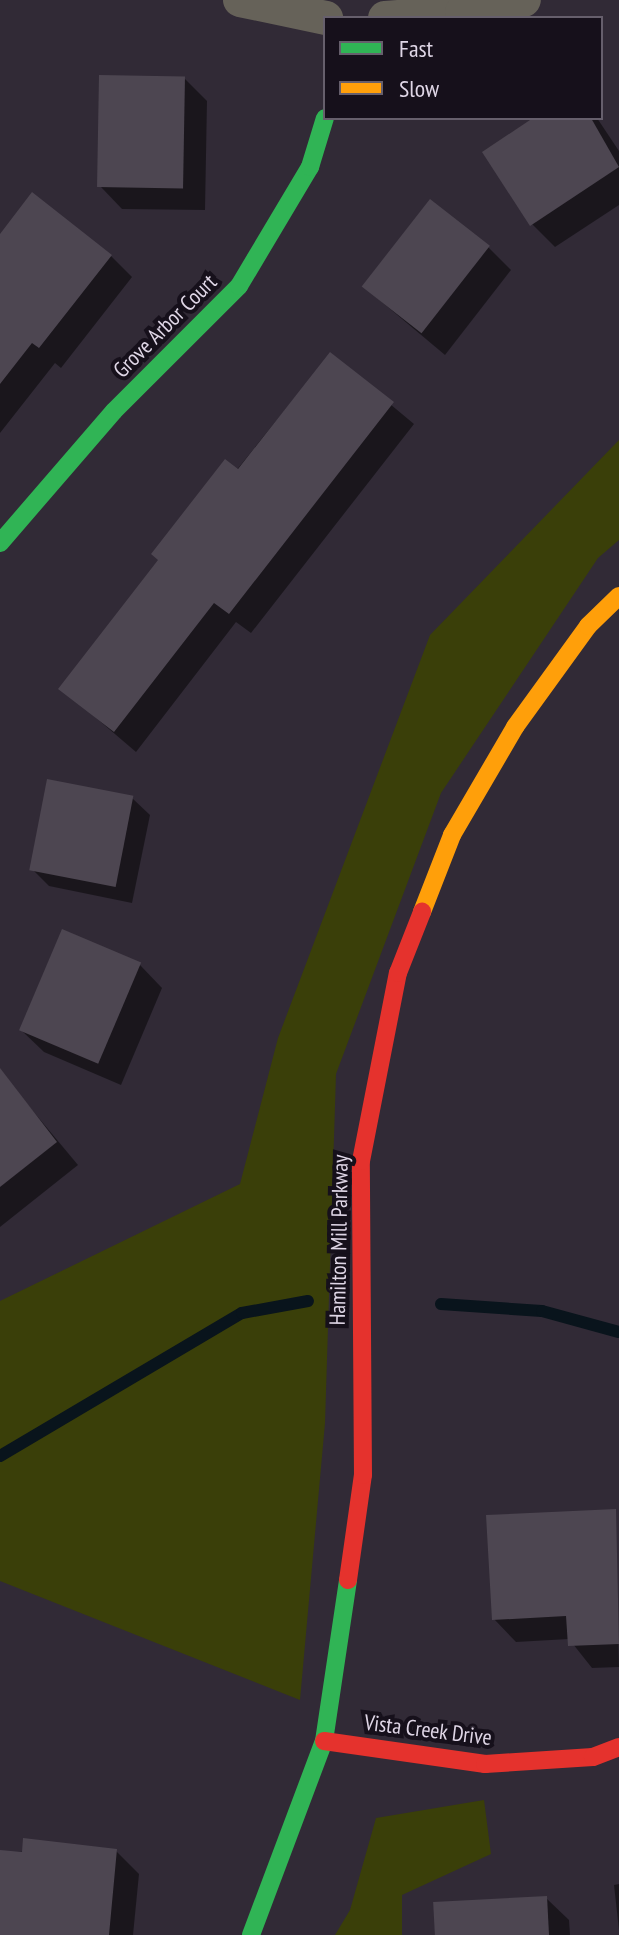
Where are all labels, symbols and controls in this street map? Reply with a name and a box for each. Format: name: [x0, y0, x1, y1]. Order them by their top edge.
legend: [323, 16, 603, 120]
text: Fast: [399, 33, 433, 64]
text: Slow: [399, 73, 439, 104]
street label: Grove Arbor Court: [108, 269, 222, 383]
street label: Hamilton Mill Parkway: [324, 1154, 354, 1326]
street label: Vista Creek Drive: [362, 1709, 494, 1751]

